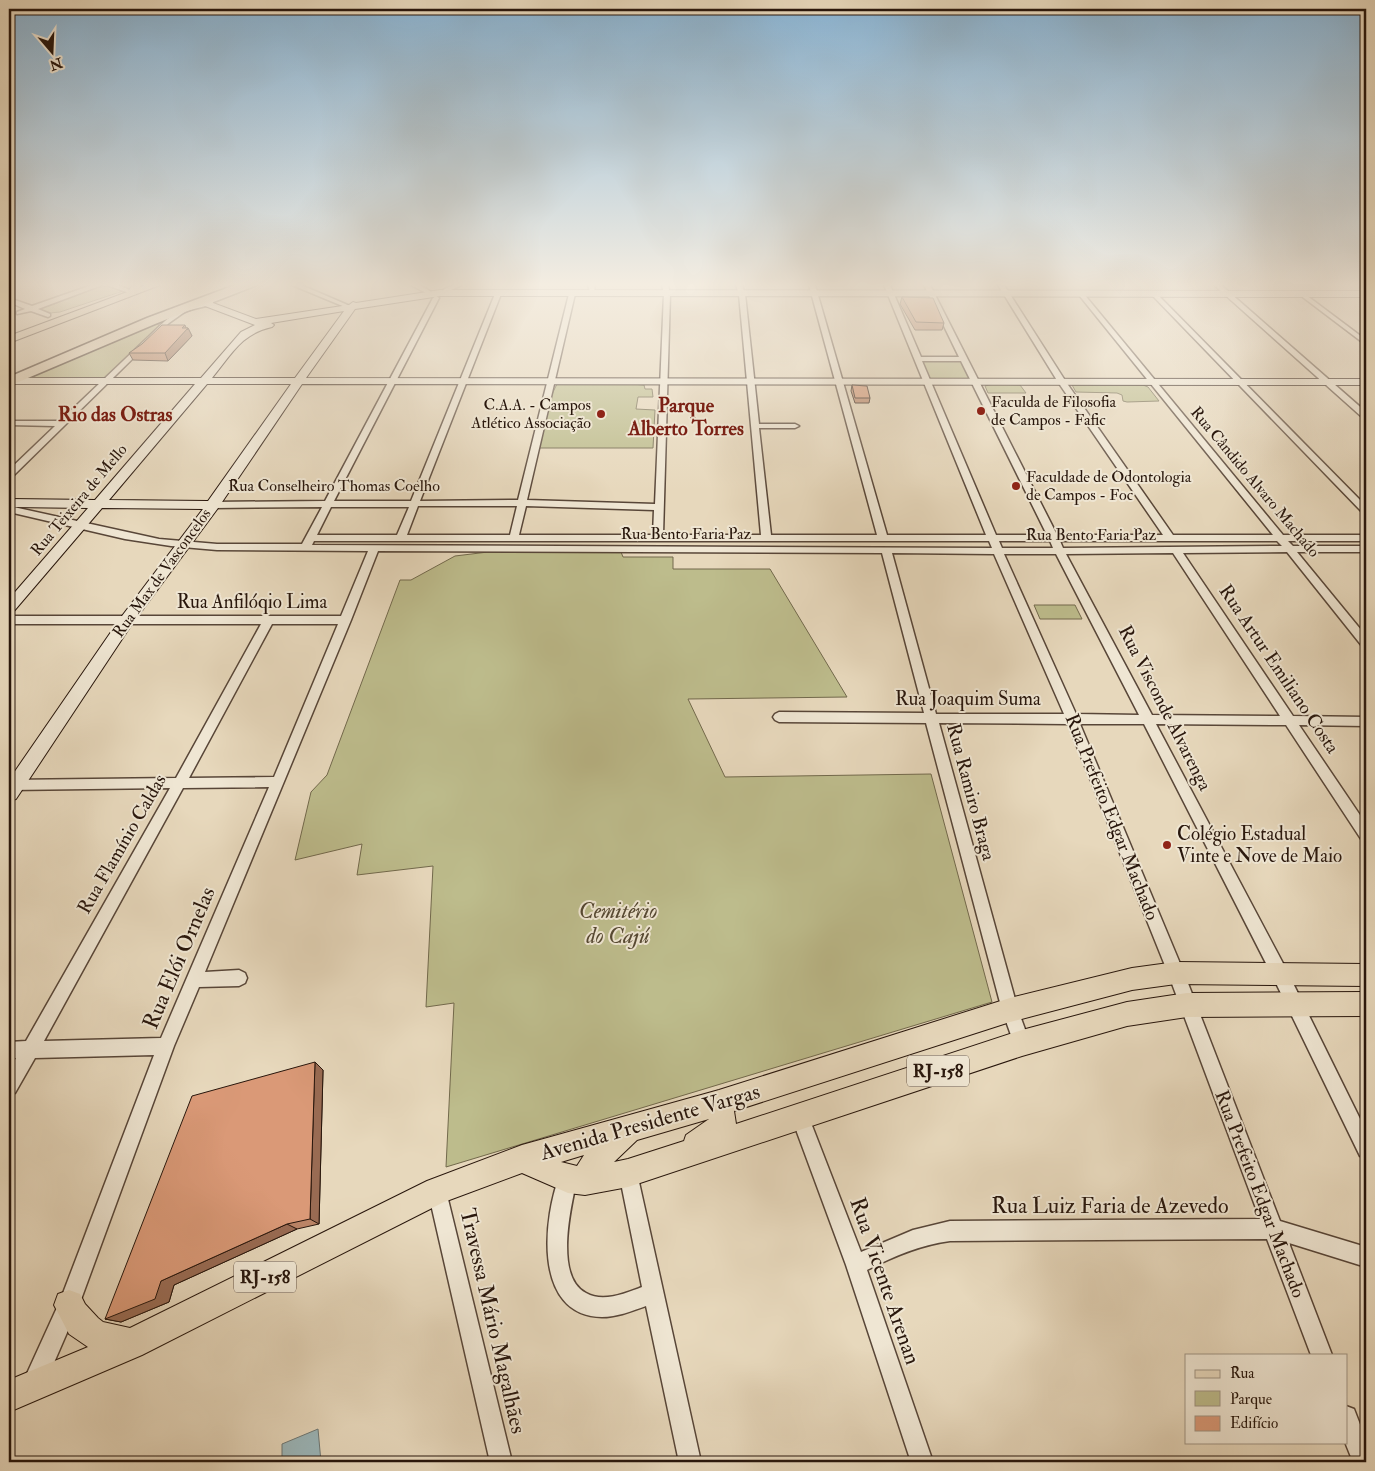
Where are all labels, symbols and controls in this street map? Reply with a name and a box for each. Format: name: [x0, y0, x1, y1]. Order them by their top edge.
north arrow: [28, 28, 78, 78]
text: N: [47, 53, 66, 74]
place label: Faculda de Filosofia de Campos - Fafic: [991, 392, 1117, 431]
district label: Parque Alberto Torres: [627, 393, 744, 441]
place label: C.A.A. - Campos Atlético Associação: [470, 395, 591, 433]
district label: Rio das Ostras: [58, 402, 172, 427]
street label: Rua Cândido Alvaro Machado: [1186, 403, 1324, 562]
marker: Faculda de Filosofia de Campos - Fafic: [975, 405, 987, 417]
marker: C.A.A. - Campos Atlético Associação: [595, 408, 607, 420]
street label: Rua Teixeira de Mello: [26, 440, 132, 560]
place label: Faculdade de Odontologia de Campos - Foc: [1026, 467, 1192, 506]
street label: Rua Conselheiro Thomas Coelho: [228, 476, 440, 496]
marker: Faculdade de Odontologia de Campos - Foc: [1010, 480, 1022, 492]
street label: Rua Max de Vasconcelos: [108, 505, 216, 641]
street label: Rua Bento Faria Paz: [621, 524, 752, 544]
street label: Rua Bento Faria Paz: [1026, 525, 1157, 545]
street label: Rua Artur Emiliano Costa: [1213, 580, 1345, 758]
street label: Rua Anfilóqio Lima: [177, 590, 328, 614]
street label: Rua Visconde Alvarenga: [1113, 621, 1217, 795]
street label: Rua Joaquim Suma: [895, 687, 1041, 711]
street label: Rua Prefeito Edgar Machado: [1060, 710, 1164, 924]
street label: Rua Ramiro Braga: [941, 721, 1001, 863]
street label: Rua Flamínio Caldas: [72, 770, 172, 918]
place label: Colégio Estadual Vinte e Nove de Maio: [1177, 822, 1342, 868]
marker: Colégio Estadual Vinte e Nove de Maio: [1161, 839, 1173, 851]
street label: Rua Elói Ornelas: [136, 883, 222, 1033]
park label: Cemitério do Cajú: [579, 897, 657, 950]
road number: RJ-158: [907, 1056, 969, 1086]
street label: Avenida Presidente Vargas: [536, 1077, 763, 1167]
street label: Rua Prefeito Edgar Machado: [1209, 1087, 1311, 1301]
street label: Rua Luiz Faria de Azevedo: [991, 1192, 1229, 1220]
street label: Rua Vicente Arenan: [843, 1194, 927, 1368]
street label: Travessa Mário Magalhães: [453, 1206, 533, 1436]
road number: RJ-158: [234, 1262, 296, 1292]
legend: [1185, 1354, 1348, 1444]
text: Rua: [1230, 1364, 1255, 1383]
text: Parque: [1230, 1390, 1272, 1409]
text: Edifício: [1230, 1414, 1278, 1433]

